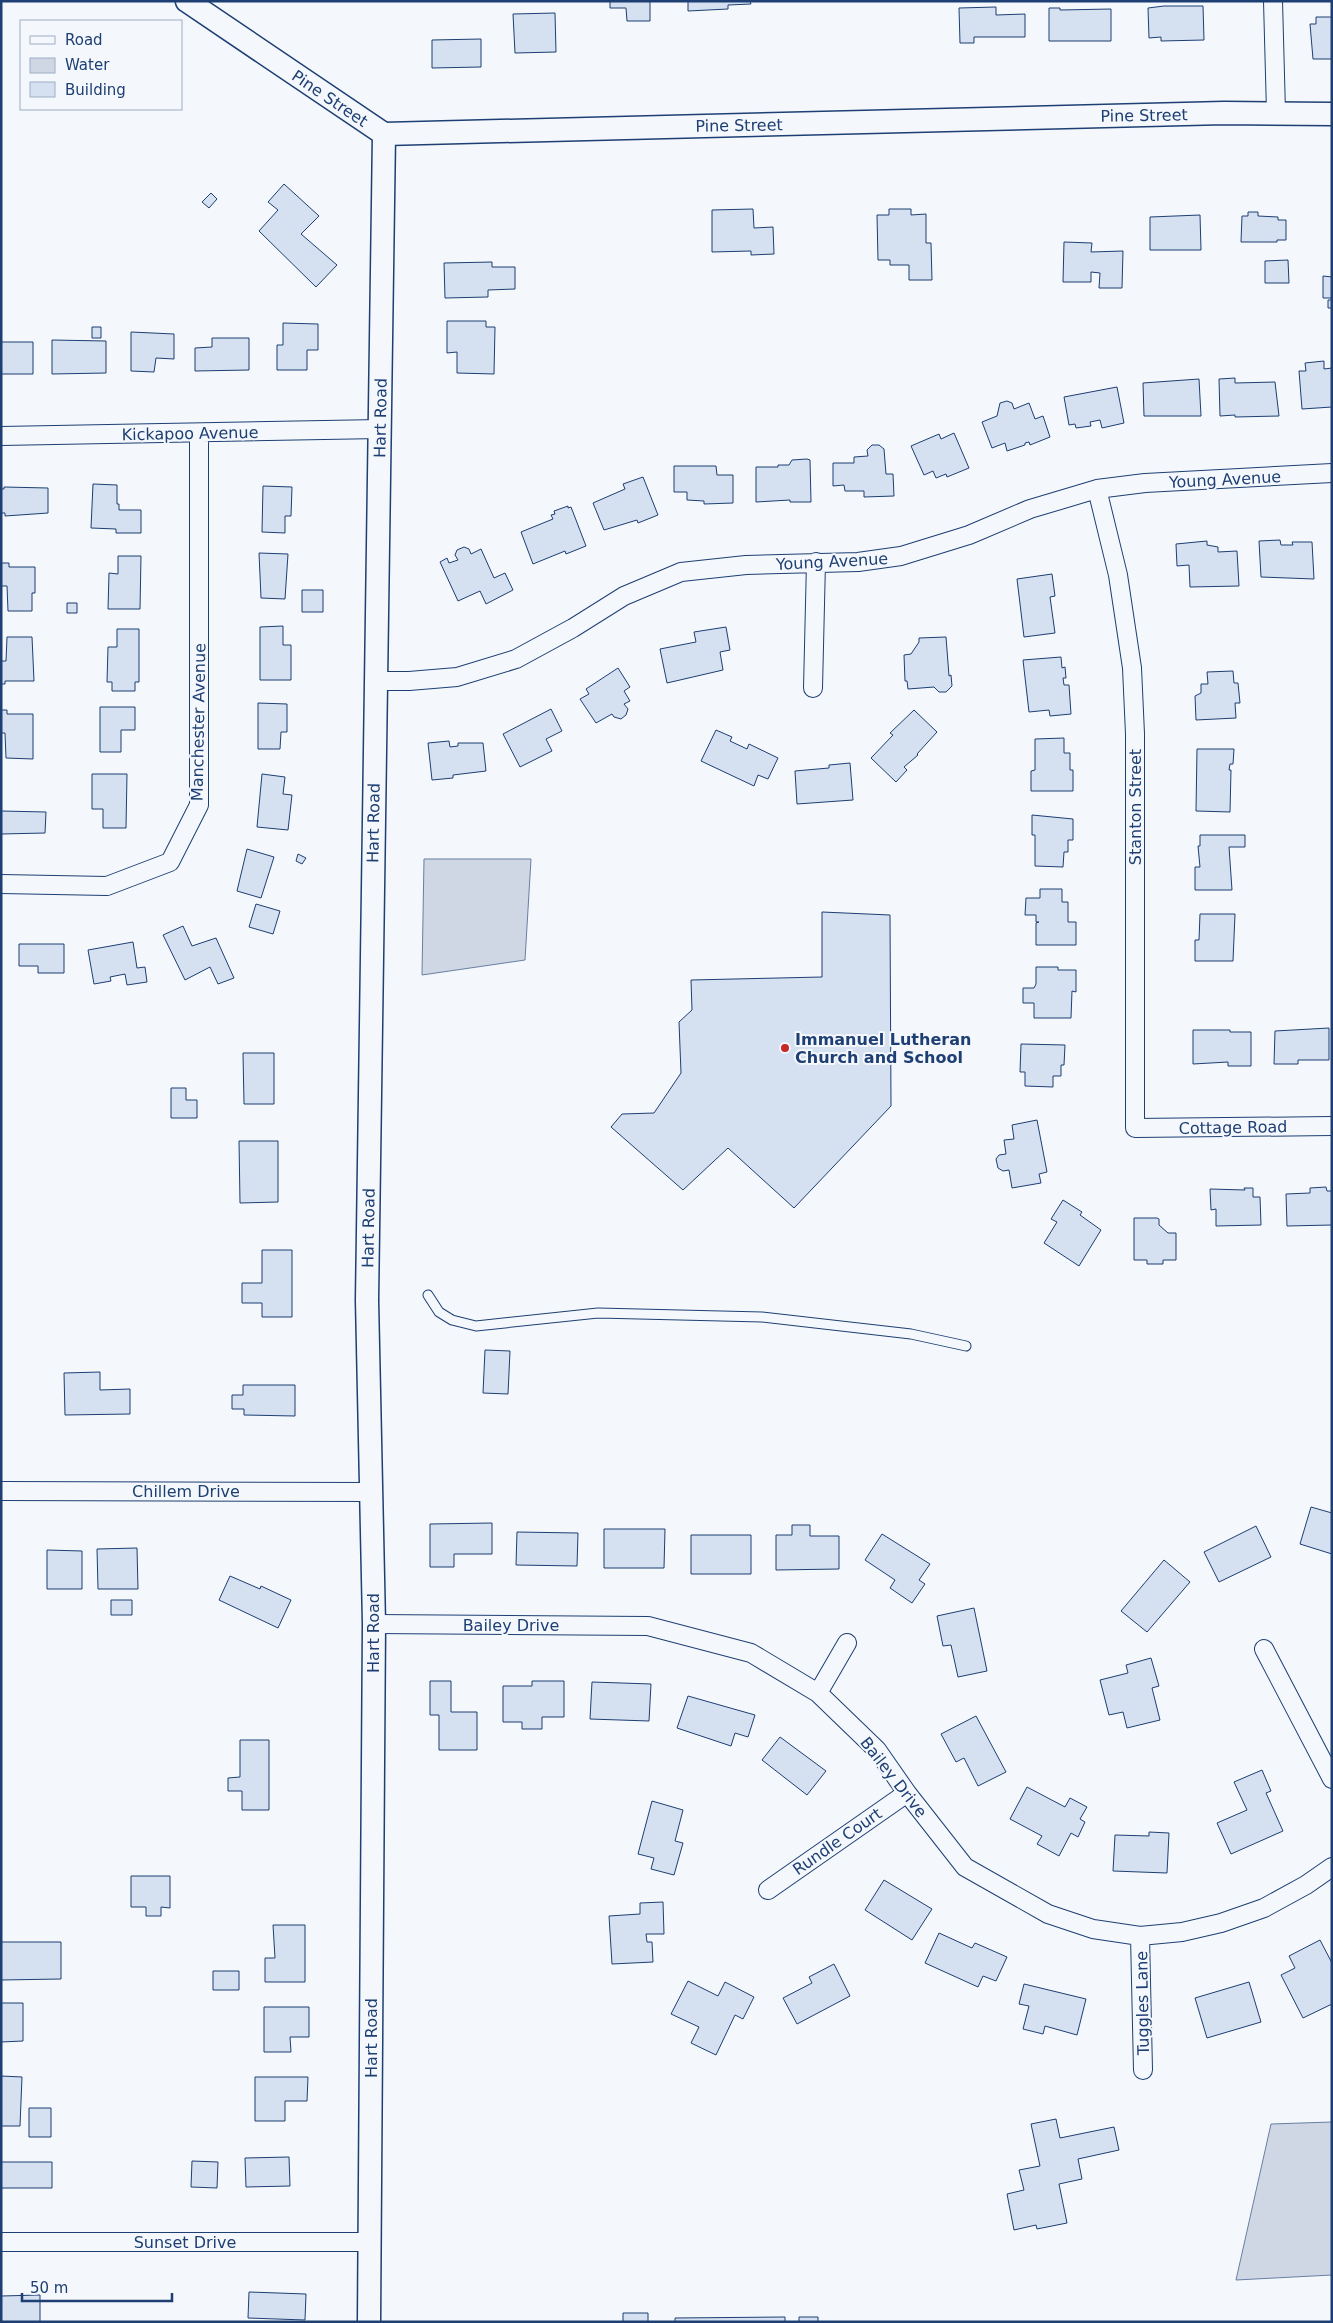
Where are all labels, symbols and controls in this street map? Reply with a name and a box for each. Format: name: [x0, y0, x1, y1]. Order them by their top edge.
legend: [20, 20, 182, 110]
text: Road: [65, 31, 103, 49]
text: Water: [65, 56, 110, 74]
street label: Pine Street: [288, 66, 371, 131]
text: Building: [65, 81, 126, 99]
street label: Pine Street: [1100, 105, 1188, 126]
street label: Pine Street: [695, 115, 783, 136]
street label: Hart Road: [370, 378, 391, 458]
street label: Kickapoo Avenue: [121, 423, 259, 444]
street label: Young Avenue: [1167, 467, 1282, 492]
street label: Young Avenue: [774, 549, 889, 574]
street label: Manchester Avenue: [188, 643, 209, 801]
street label: Stanton Street: [1126, 749, 1145, 865]
street label: Hart Road: [363, 783, 384, 863]
place label: Immanuel Lutheran Church and School: [795, 1030, 971, 1067]
marker: Immanuel Lutheran Church and School: [779, 1042, 791, 1054]
street label: Cottage Road: [1179, 1117, 1287, 1138]
street label: Hart Road: [358, 1188, 379, 1268]
street label: Chillem Drive: [132, 1482, 240, 1501]
street label: Hart Road: [364, 1593, 383, 1673]
street label: Bailey Drive: [463, 1616, 559, 1635]
street label: Bailey Drive: [856, 1733, 931, 1821]
street label: Rundle Court: [789, 1804, 885, 1879]
street label: Tuggles Lane: [1132, 1951, 1153, 2056]
street label: Hart Road: [362, 1998, 381, 2078]
street label: Sunset Drive: [134, 2233, 236, 2252]
scale bar: [22, 2270, 172, 2302]
text: 50 m: [30, 2279, 68, 2297]

